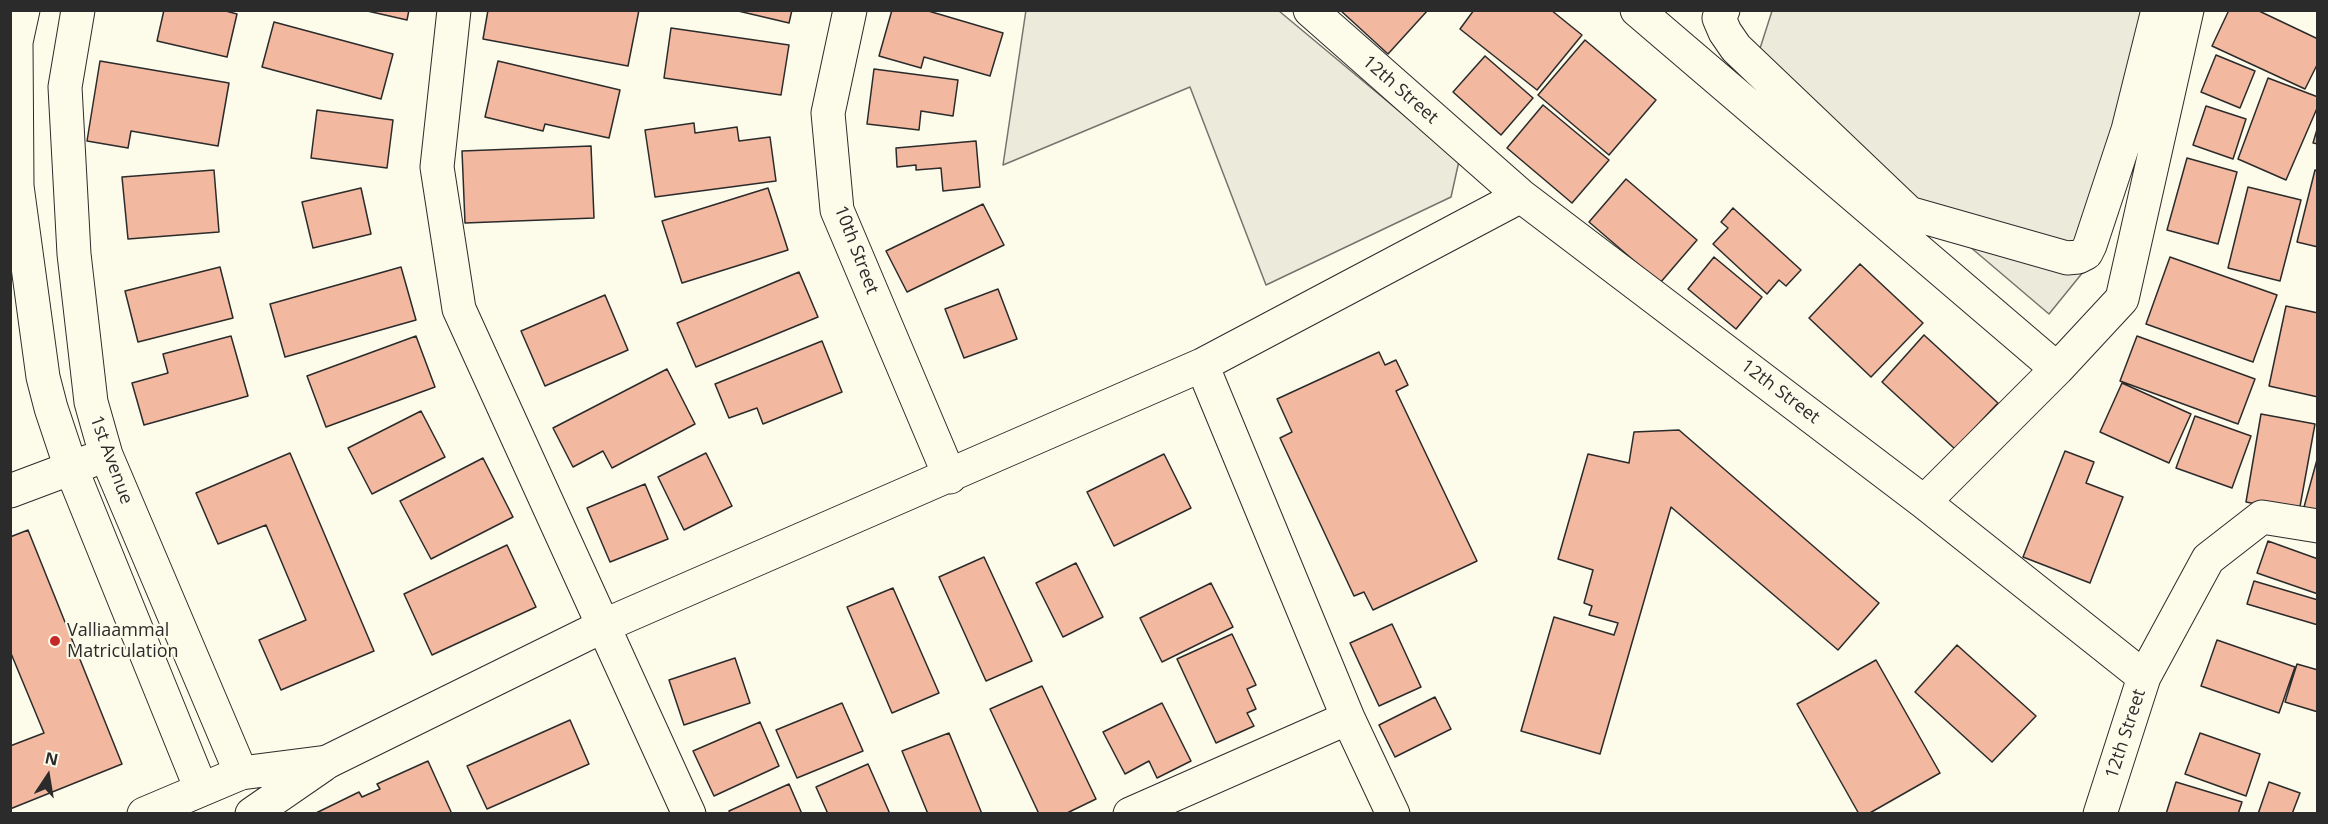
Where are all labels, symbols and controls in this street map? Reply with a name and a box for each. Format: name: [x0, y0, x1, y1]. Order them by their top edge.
street label: 12th Street: [1358, 51, 1442, 129]
street label: 10th Street: [829, 203, 883, 297]
street label: 12th Street: [1736, 355, 1824, 429]
street label: 1st Avenue: [85, 413, 137, 507]
place label: Valliaammal Matriculation: [67, 620, 179, 662]
marker: Valliaammal Matriculation: [48, 634, 62, 648]
street label: 12th Street: [2101, 686, 2151, 782]
north arrow: [18, 746, 78, 806]
text: N: [43, 746, 60, 771]

